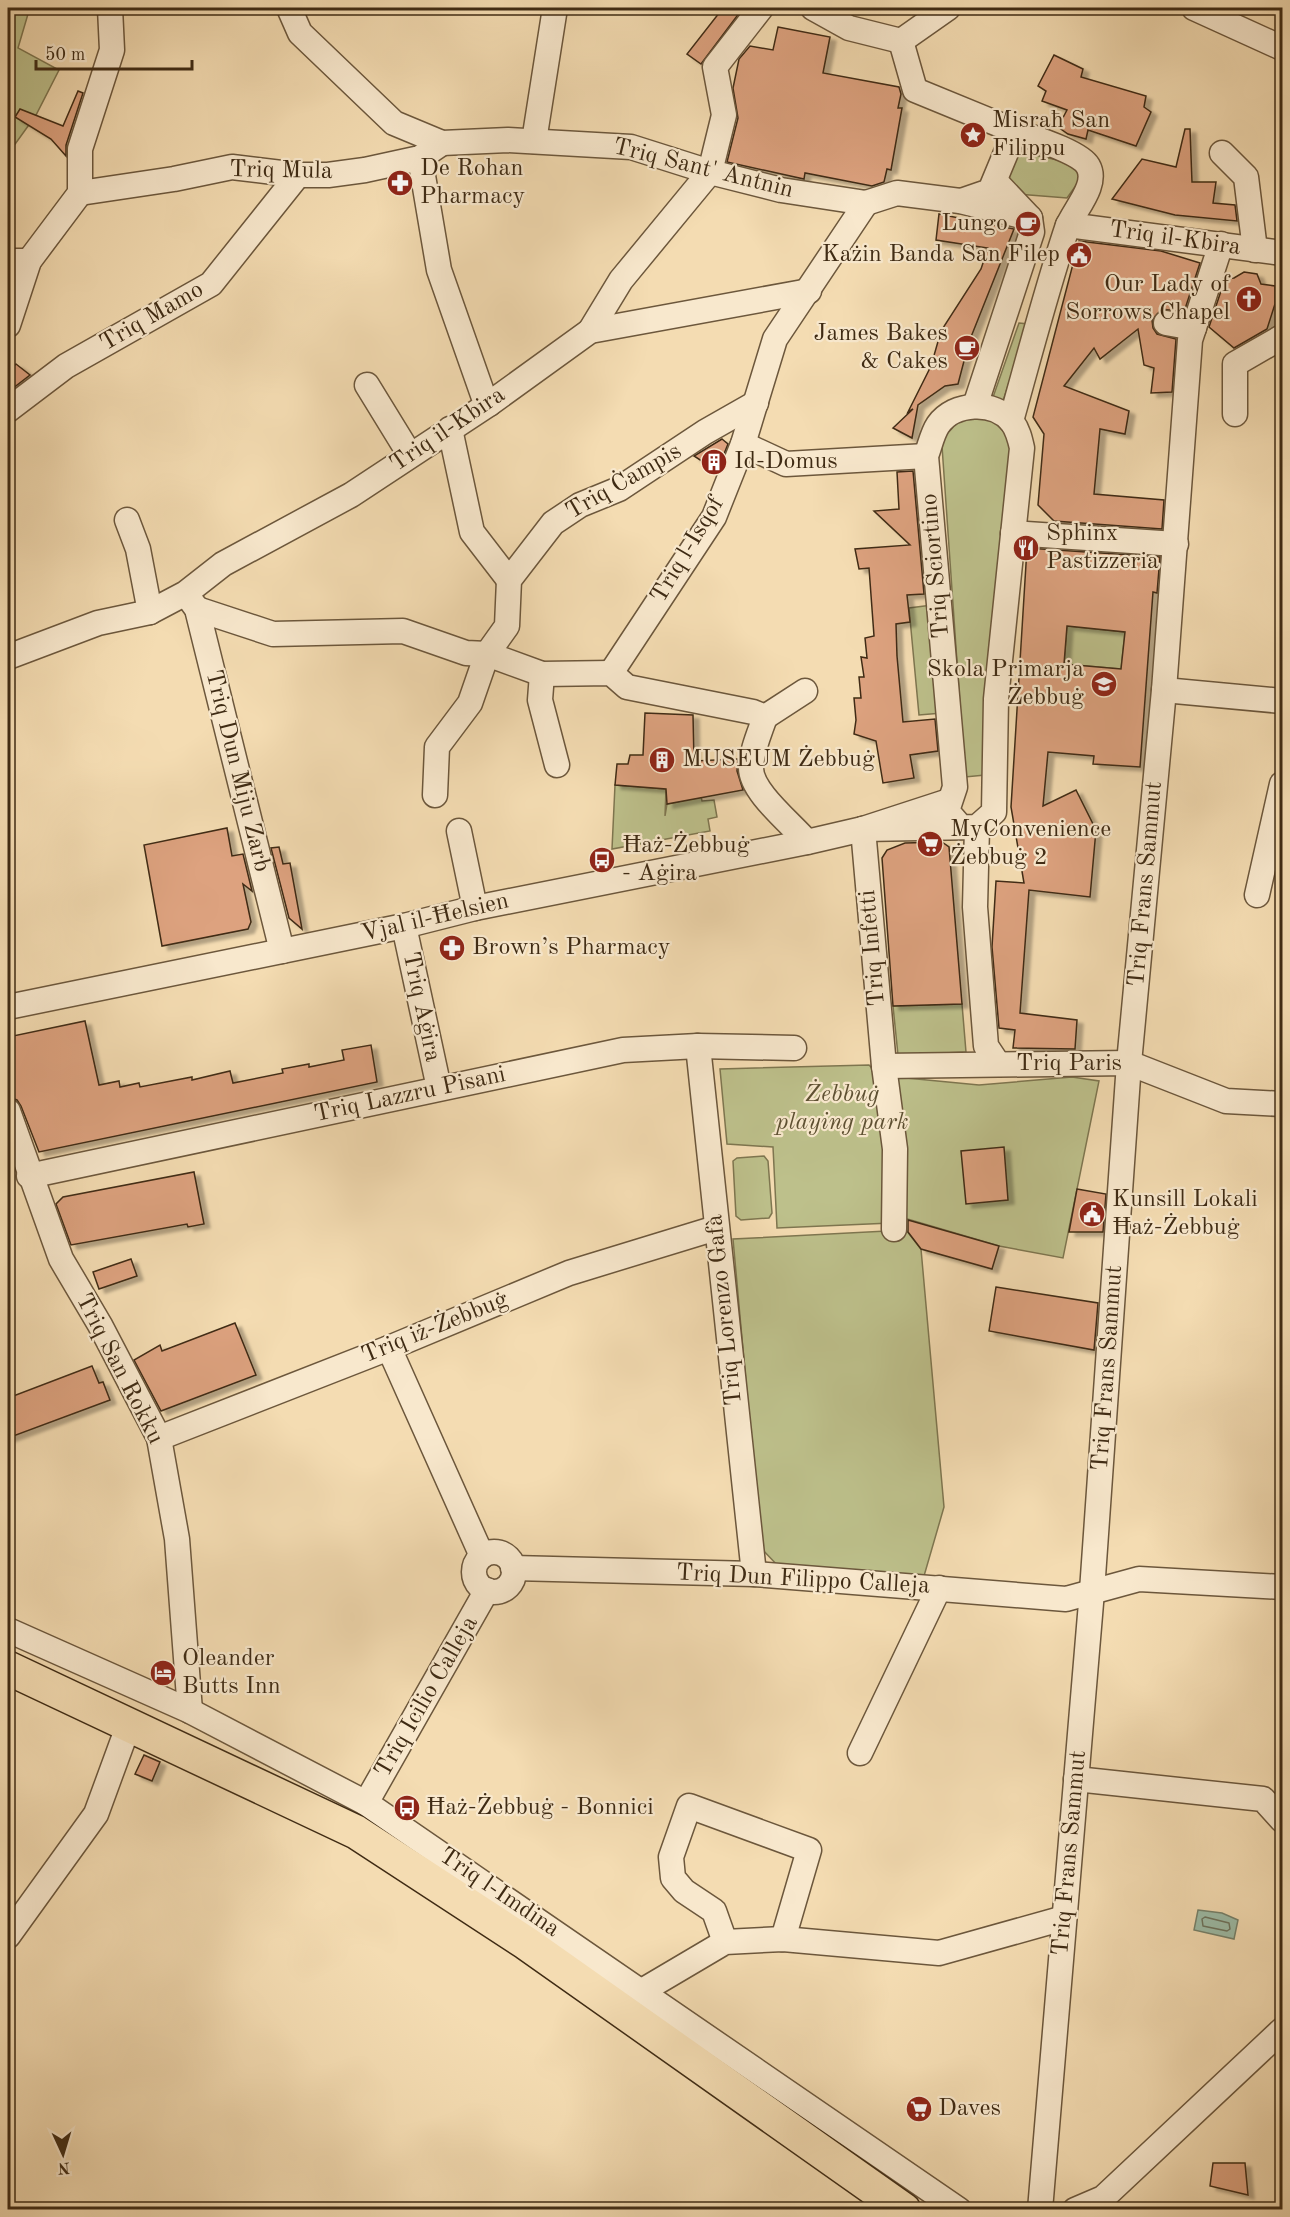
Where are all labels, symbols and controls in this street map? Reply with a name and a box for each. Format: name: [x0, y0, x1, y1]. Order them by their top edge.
scale bar: [36, 33, 192, 71]
text: 50 m: [45, 46, 85, 64]
place label: Misraħ San Filippu: [992, 109, 1110, 161]
place icon: Misraħ San Filippu: [958, 120, 988, 150]
street label: Triq Sant' Antnin: [610, 135, 796, 203]
place label: De Rohan Pharmacy: [420, 157, 525, 209]
street label: Triq Mula: [229, 158, 333, 184]
pharmacy icon: De Rohan Pharmacy: [385, 168, 415, 198]
cafe icon: Lungo: [1013, 209, 1043, 239]
place label: Lungo: [941, 212, 1008, 236]
street label: Triq il-Kbira: [1108, 218, 1243, 260]
public building icon: Każin Banda San Filep: [1064, 240, 1094, 270]
place label: Każin Banda San Filep: [822, 243, 1060, 267]
place label: Our Lady of Sorrows Chapel: [1065, 273, 1231, 325]
street label: Triq Mamo: [96, 278, 208, 356]
church icon: Our Lady of Sorrows Chapel: [1234, 284, 1264, 314]
place label: James Bakes & Cakes: [814, 322, 948, 374]
cafe icon: James Bakes & Cakes: [952, 333, 982, 363]
street label: Triq il-Kbira: [386, 383, 510, 477]
street label: Triq Ċampis: [560, 436, 686, 525]
building icon: Id-Domus: [699, 447, 729, 477]
place label: Id-Domus: [734, 450, 838, 474]
street label: Triq l-Isqof: [647, 492, 730, 607]
street label: Triq Sciortino: [918, 492, 954, 640]
place label: Sphinx Pastizzeria: [1046, 522, 1159, 574]
restaurant icon: Sphinx Pastizzeria: [1011, 533, 1041, 563]
place label: Skola Primarja Żebbuġ: [927, 658, 1084, 710]
street label: Triq Dun Miju Zarb: [200, 668, 274, 874]
school or university icon: Skola Primarja Żebbuġ: [1089, 669, 1119, 699]
building icon: MUSEUM Żebbuġ: [647, 745, 677, 775]
place label: MUSEUM Żebbuġ: [682, 745, 875, 772]
street label: Triq Frans Sammut: [1125, 780, 1167, 988]
place label: MyConvenience Żebbuġ 2: [950, 818, 1111, 870]
supermarket icon: MyConvenience Żebbuġ 2: [915, 829, 945, 859]
place label: Ħaż-Żebbuġ - Aġira: [622, 831, 750, 886]
bus stop icon: Ħaż-Żebbuġ - Aġira: [587, 845, 617, 875]
street label: Vjal il-Ħelsien: [359, 889, 511, 947]
street label: Triq Infetti: [856, 889, 890, 1007]
pharmacy icon: Brown’s Pharmacy: [437, 933, 467, 963]
place label: Brown’s Pharmacy: [472, 936, 671, 960]
street label: Triq Aġira: [398, 950, 444, 1064]
street label: Triq Paris: [1016, 1052, 1122, 1076]
street label: Triq Lazzru Pisani: [312, 1063, 508, 1127]
park label: Żebbuġ playing park: [774, 1079, 908, 1135]
place label: Kunsill Lokali Ħaż-Żebbuġ: [1112, 1188, 1258, 1240]
public building icon: Kunsill Lokali Ħaż-Żebbuġ: [1077, 1199, 1107, 1229]
street label: Triq Lorenzo Gafà: [703, 1213, 747, 1407]
street label: Triq Frans Sammut: [1089, 1264, 1127, 1472]
street label: Triq iż-Żebbuġ: [357, 1285, 511, 1368]
street label: Triq San Rokku: [71, 1290, 167, 1448]
street label: Triq Dun Filippo Calleja: [676, 1561, 931, 1599]
street label: Triq Icilio Calleja: [371, 1612, 483, 1782]
place label: Oleander Butts Inn: [182, 1647, 281, 1699]
hotel icon: Oleander Butts Inn: [148, 1658, 178, 1688]
street label: Triq Frans Sammut: [1049, 1749, 1091, 1957]
bus stop icon: Ħaż-Żebbuġ - Bonnici: [392, 1793, 422, 1823]
place label: Ħaż-Żebbuġ - Bonnici: [426, 1793, 654, 1820]
street label: Triq l-Imdina: [434, 1844, 564, 1942]
supermarket icon: Daves: [904, 2094, 934, 2124]
place label: Daves: [938, 2097, 1001, 2121]
north arrow: [33, 2124, 93, 2184]
text: N: [56, 2159, 71, 2175]

